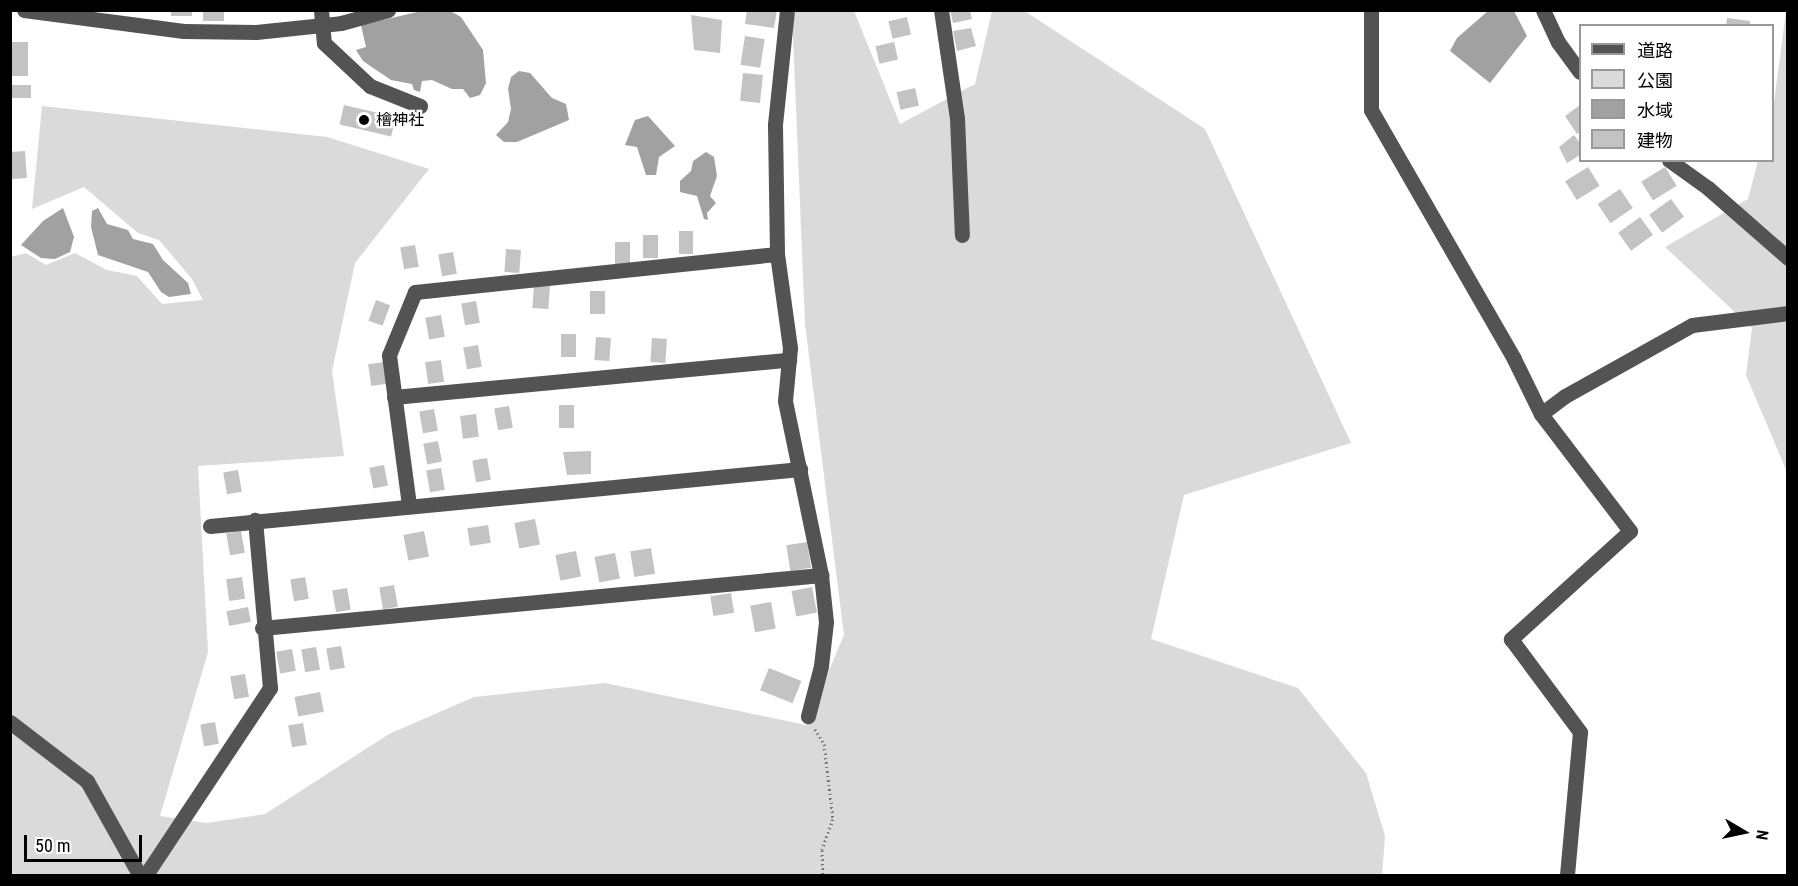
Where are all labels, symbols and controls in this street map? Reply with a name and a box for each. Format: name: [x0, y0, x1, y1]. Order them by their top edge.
legend: [1579, 24, 1774, 162]
text: 道路: [1637, 40, 1673, 61]
text: 公園: [1637, 70, 1673, 91]
text: 水域: [1637, 100, 1673, 121]
place label: 檜神社: [376, 110, 424, 130]
marker: 檜神社: [357, 113, 371, 127]
text: 建物: [1637, 130, 1673, 151]
north arrow: [1714, 802, 1774, 862]
scale bar: [27, 823, 146, 861]
text: N: [1752, 829, 1772, 841]
text: 50 m: [35, 835, 70, 856]

